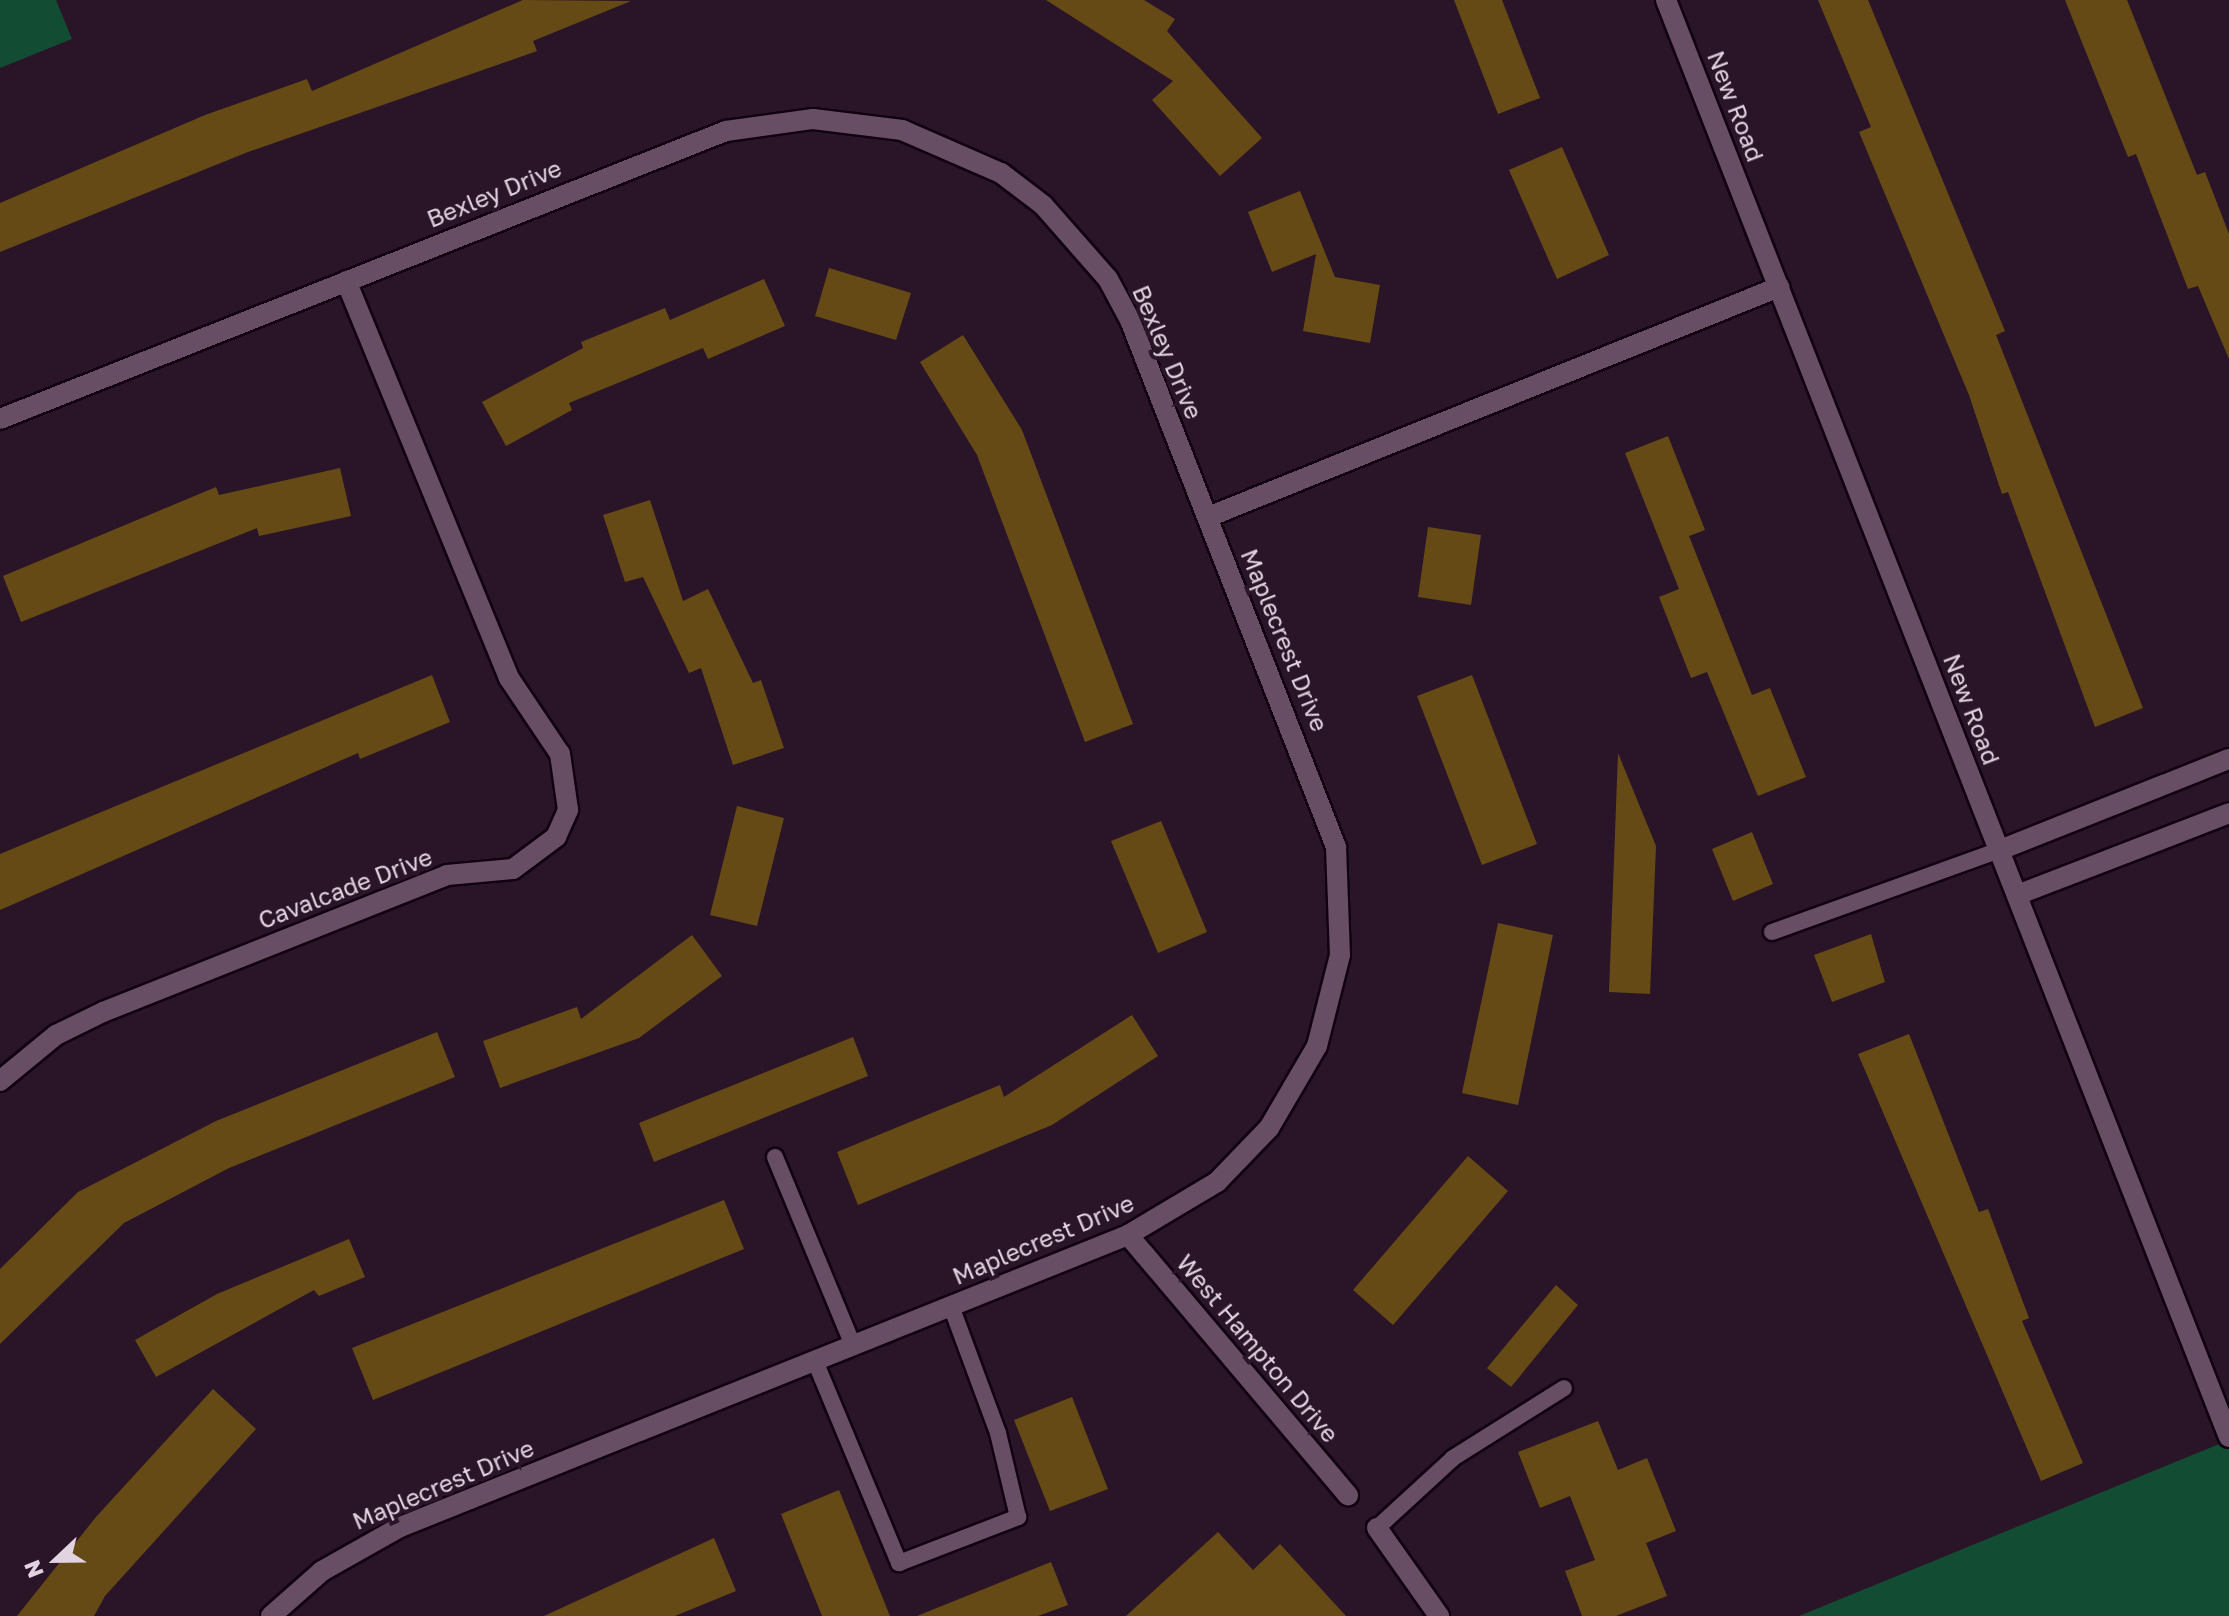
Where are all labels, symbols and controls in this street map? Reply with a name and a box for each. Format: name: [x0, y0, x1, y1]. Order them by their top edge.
street label: New Road: [1702, 47, 1770, 165]
street label: Bexley Drive: [423, 153, 565, 233]
street label: Bexley Drive: [1127, 281, 1209, 423]
street label: Maplecrest Drive: [1235, 545, 1335, 735]
street label: New Road: [1938, 650, 2006, 768]
street label: Cavalcade Drive: [254, 842, 436, 934]
street label: Maplecrest Drive: [948, 1188, 1138, 1290]
street label: West Hampton Drive: [1171, 1248, 1345, 1448]
street label: Maplecrest Drive: [348, 1433, 538, 1535]
north arrow: [16, 1520, 96, 1600]
text: N: [18, 1556, 49, 1582]

